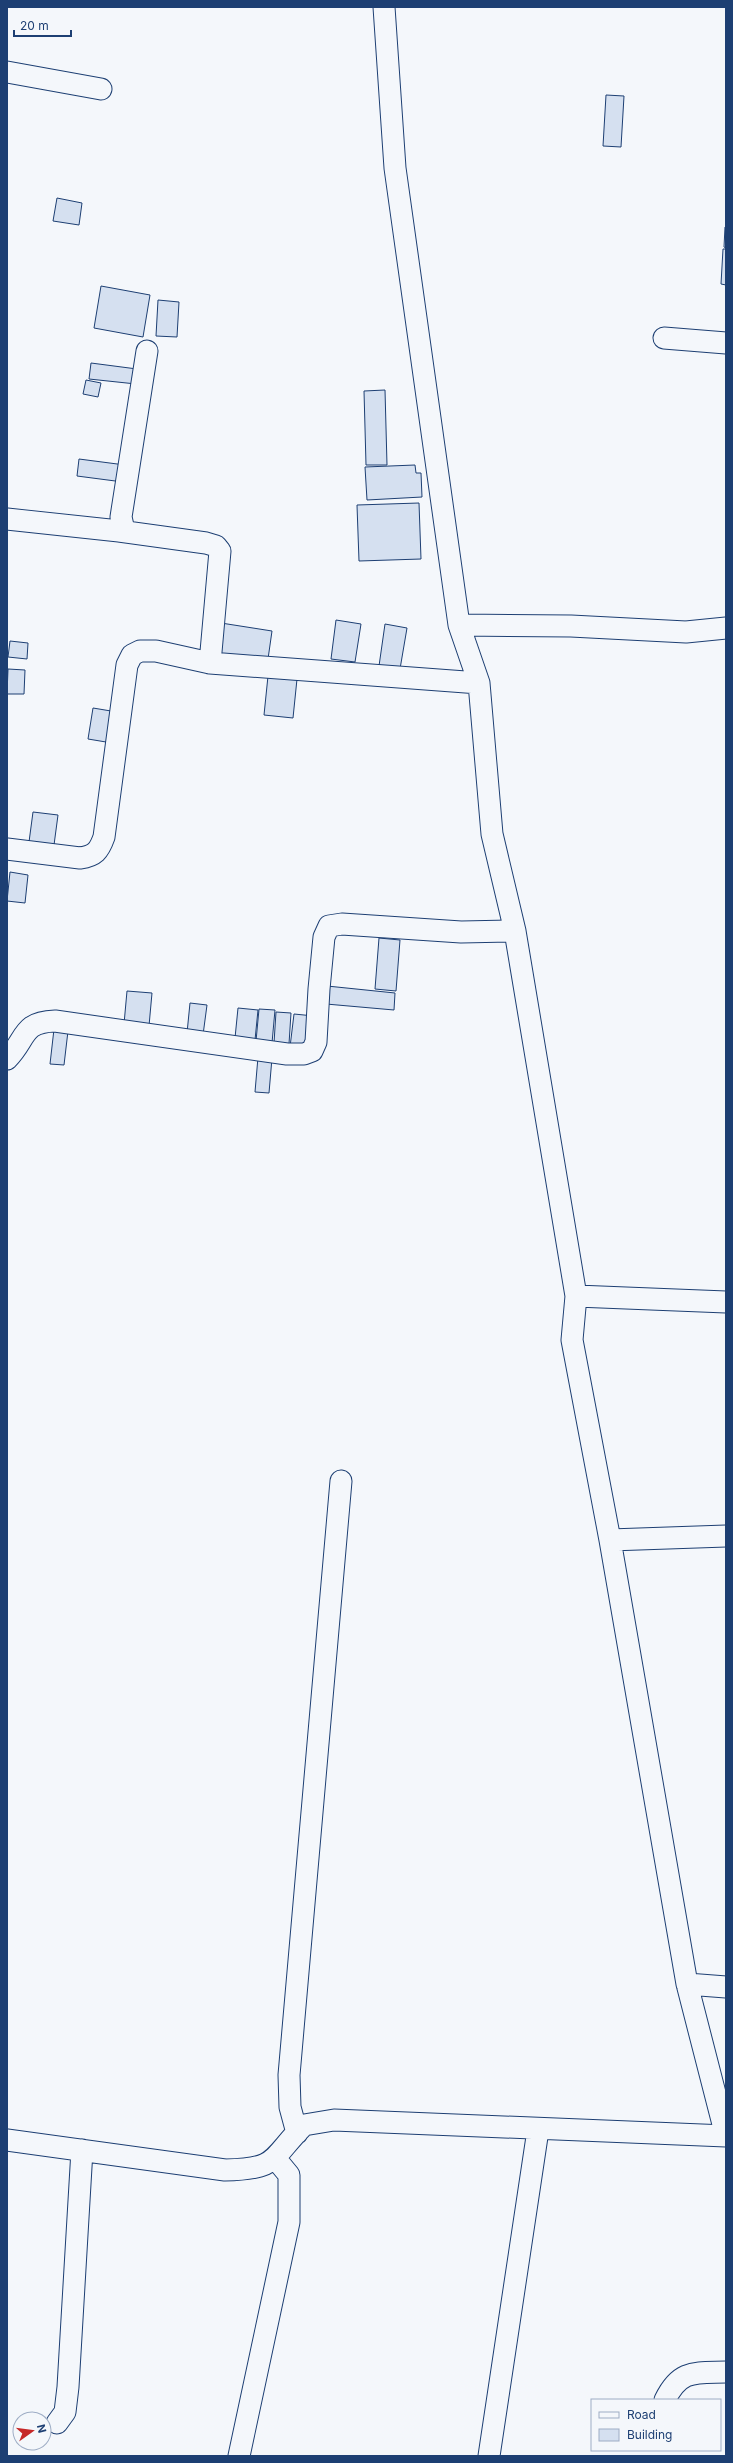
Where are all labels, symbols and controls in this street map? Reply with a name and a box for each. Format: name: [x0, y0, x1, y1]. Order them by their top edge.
scale bar: [14, 12, 71, 38]
text: 20 m: [20, 18, 49, 33]
legend: [591, 2399, 721, 2451]
text: Road: [627, 2407, 656, 2422]
north arrow: [12, 2411, 52, 2451]
text: N: [34, 2423, 50, 2434]
text: Building: [627, 2427, 672, 2442]

